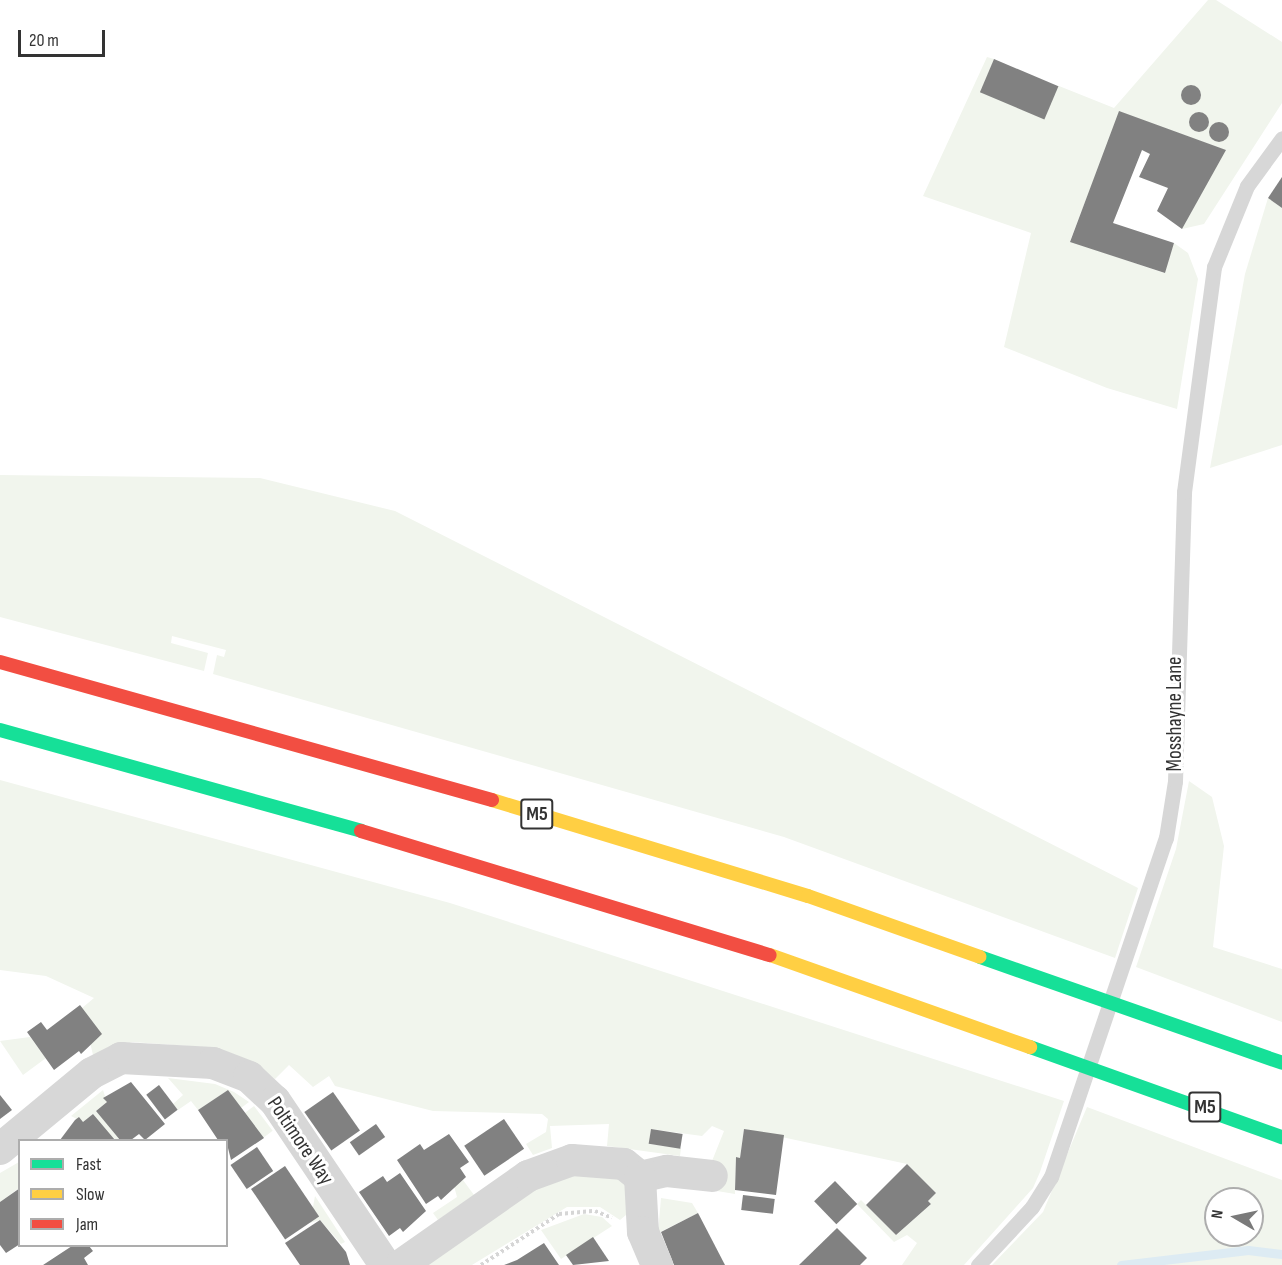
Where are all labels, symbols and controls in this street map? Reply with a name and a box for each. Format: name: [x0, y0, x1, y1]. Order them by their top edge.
scale bar: [21, 18, 108, 56]
text: 20 m: [29, 30, 59, 51]
street label: Mosshayne Lane: [1162, 656, 1188, 772]
road number: M5: [519, 797, 555, 831]
road number: M5: [1187, 1090, 1223, 1124]
street label: Poltimore Way: [261, 1092, 339, 1190]
legend: [18, 1139, 228, 1247]
text: Fast: [76, 1154, 101, 1175]
text: Slow: [76, 1184, 105, 1205]
north arrow: [1204, 1187, 1264, 1247]
text: N: [1208, 1209, 1228, 1220]
text: Jam: [76, 1214, 98, 1235]

